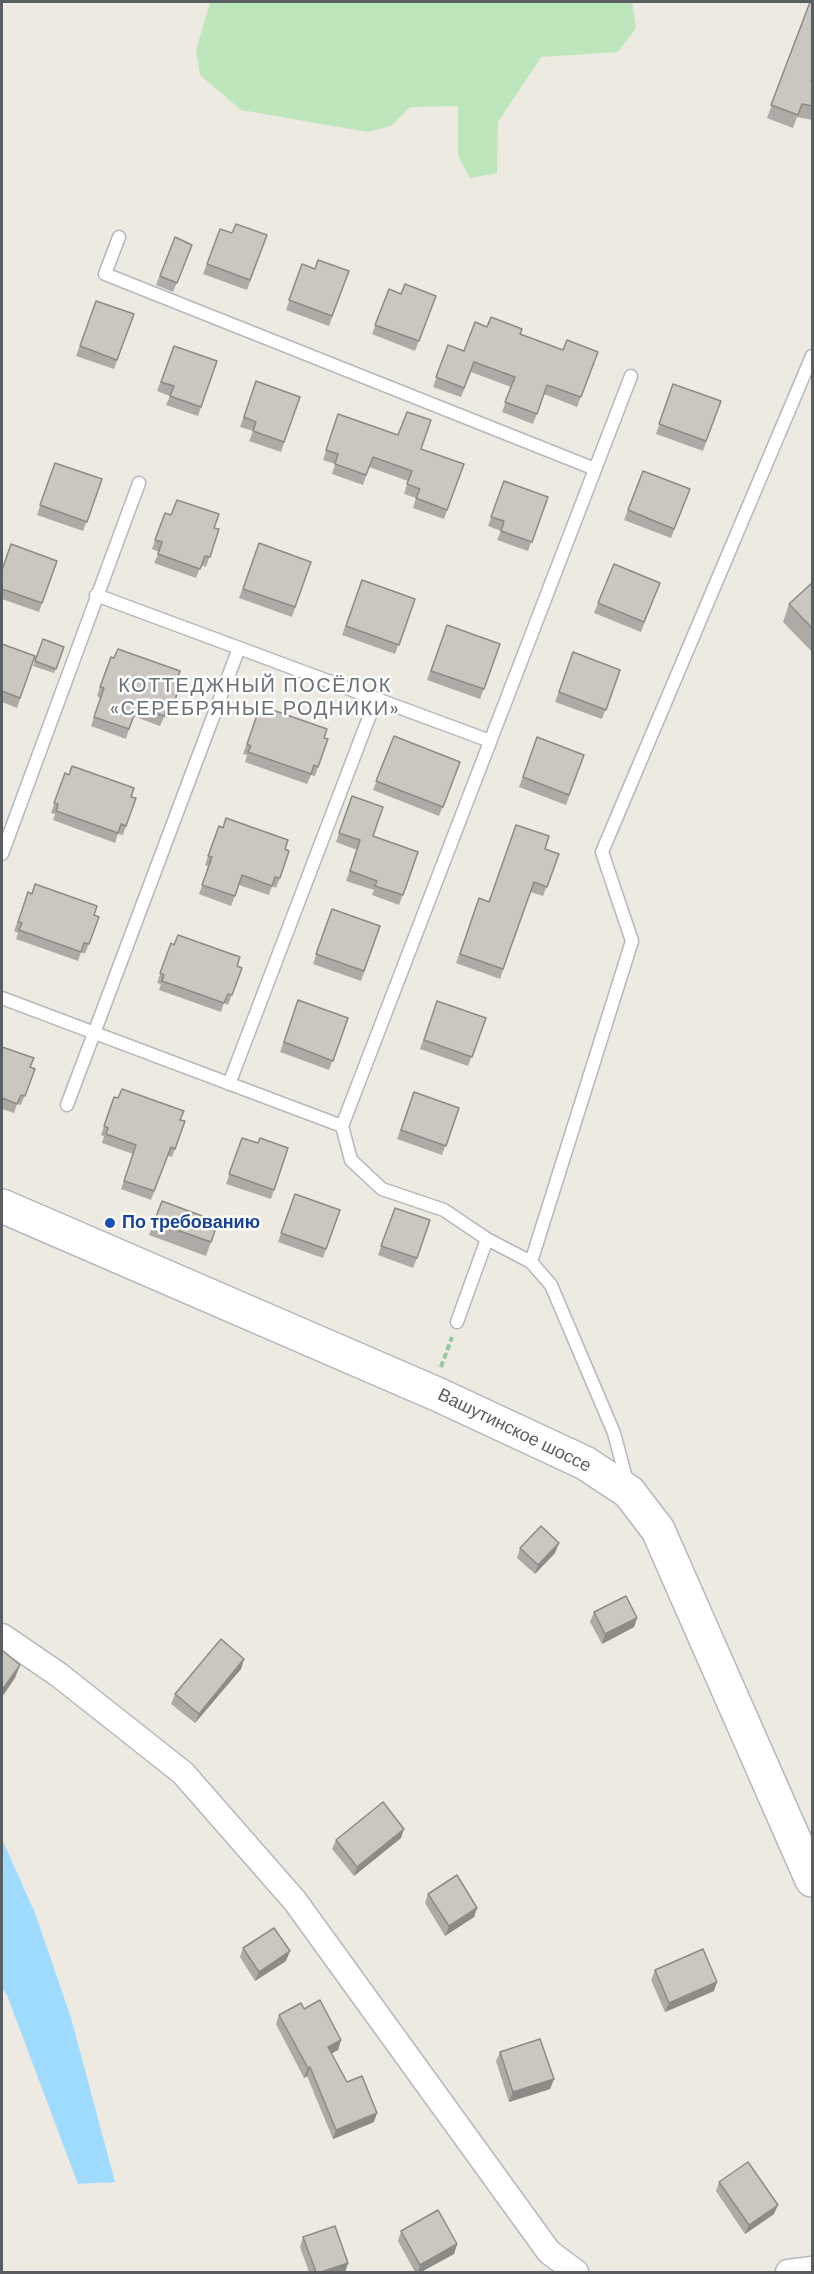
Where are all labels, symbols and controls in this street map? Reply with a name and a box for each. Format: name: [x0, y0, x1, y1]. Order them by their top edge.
district label: КОТТЕДЖНЫЙ ПОСЁЛОК «СЕРЕБРЯНЫЕ РОДНИКИ»: [110, 675, 400, 722]
place label: По требованию: [122, 1212, 260, 1234]
marker: По требованию: [103, 1216, 117, 1230]
street label: Вашутинское шоссе: [434, 1384, 594, 1478]

